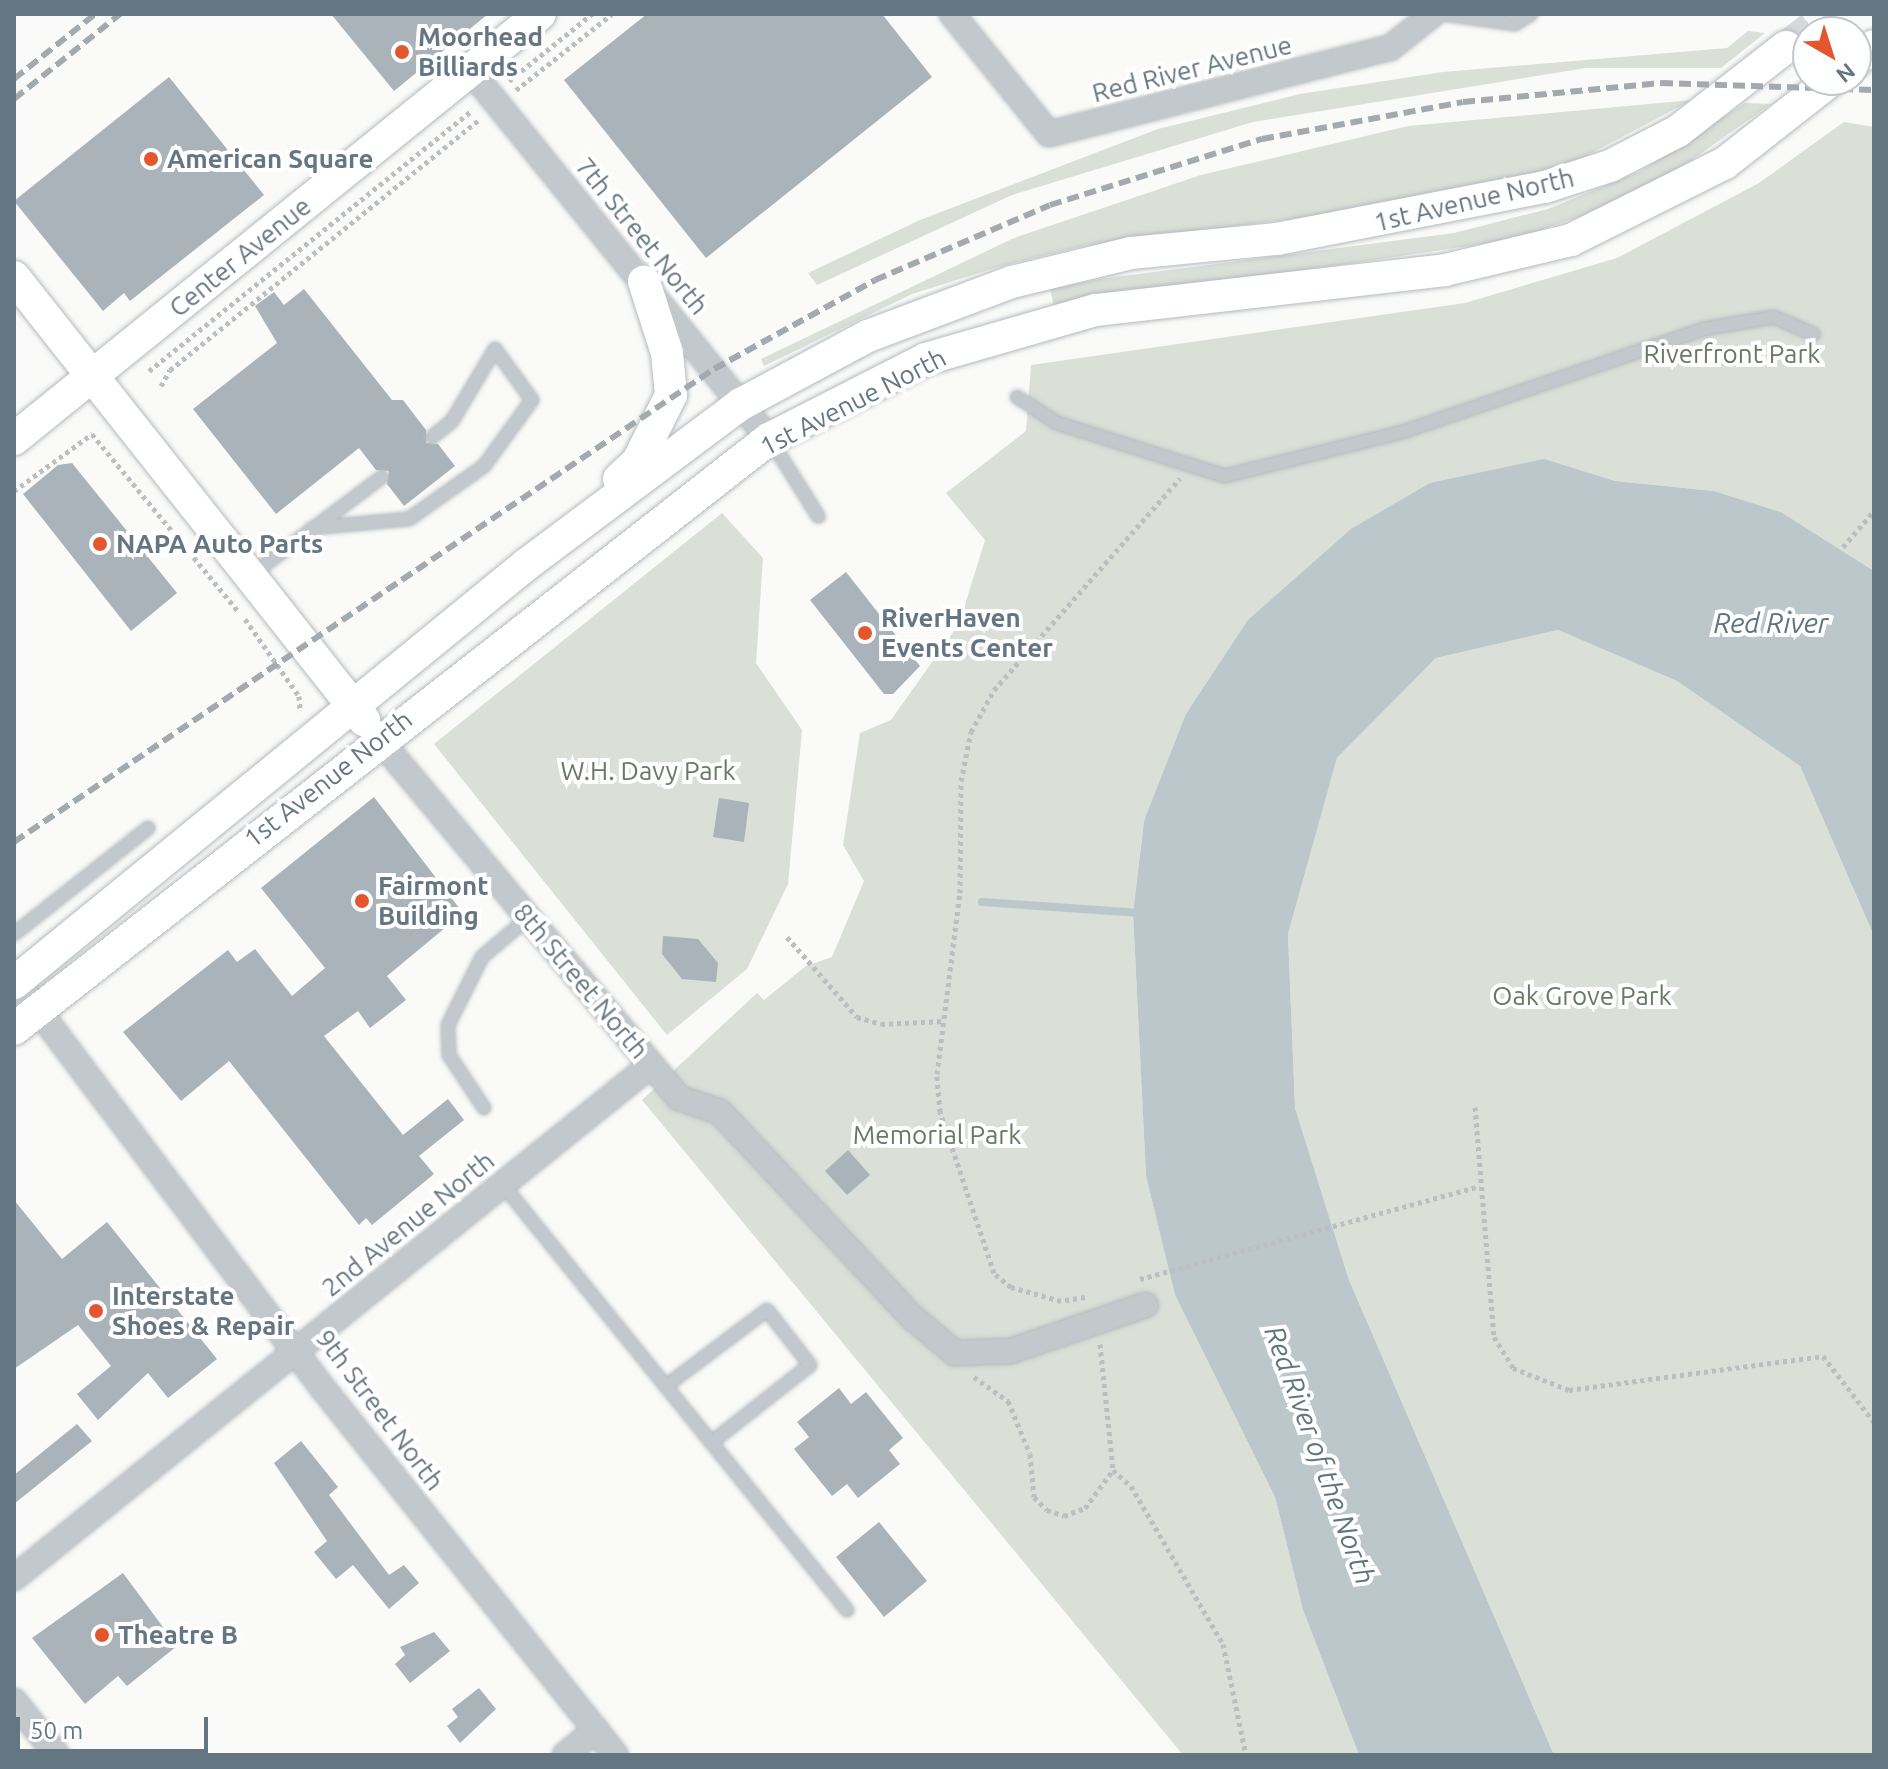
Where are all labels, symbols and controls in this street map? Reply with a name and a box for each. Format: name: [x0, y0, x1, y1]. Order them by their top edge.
north arrow: [1792, 16, 1872, 96]
place label: Moorhead Billiards: [418, 21, 543, 82]
street label: Red River Avenue: [1089, 29, 1295, 109]
marker: Moorhead Billiards: [393, 43, 411, 61]
text: N: [1832, 59, 1860, 88]
place label: American Square: [167, 143, 373, 175]
marker: American Square: [142, 150, 160, 168]
street label: 7th Street North: [569, 151, 715, 321]
street label: 1st Avenue North: [1371, 162, 1577, 238]
street label: Center Avenue: [163, 190, 317, 324]
park label: Riverfront Park: [1644, 338, 1820, 370]
street label: 1st Avenue North: [755, 342, 951, 462]
place label: NAPA Auto Parts: [116, 528, 323, 560]
marker: NAPA Auto Parts: [91, 535, 109, 553]
place label: RiverHaven Events Center: [881, 602, 1053, 664]
water label: Red River: [1713, 606, 1829, 640]
marker: RiverHaven Events Center: [856, 624, 874, 642]
street label: 1st Avenue North: [238, 704, 418, 854]
park label: W.H. Davy Park: [560, 755, 736, 787]
place label: Fairmont Building: [378, 870, 488, 932]
marker: Fairmont Building: [353, 892, 371, 910]
street label: 8th Street North: [507, 897, 655, 1065]
park label: Oak Grove Park: [1492, 980, 1672, 1012]
park label: Memorial Park: [853, 1119, 1021, 1151]
street label: 2nd Avenue North: [315, 1145, 501, 1303]
place label: Interstate Shoes & Repair: [112, 1280, 294, 1342]
marker: Interstate Shoes & Repair: [87, 1302, 105, 1320]
water label: Red River of the North: [1258, 1321, 1382, 1589]
street label: 9th Street North: [309, 1324, 451, 1496]
place label: Theatre B: [118, 1619, 238, 1651]
marker: Theatre B: [93, 1626, 111, 1644]
scale bar: [20, 1701, 212, 1751]
text: 50 m: [30, 1717, 83, 1744]

